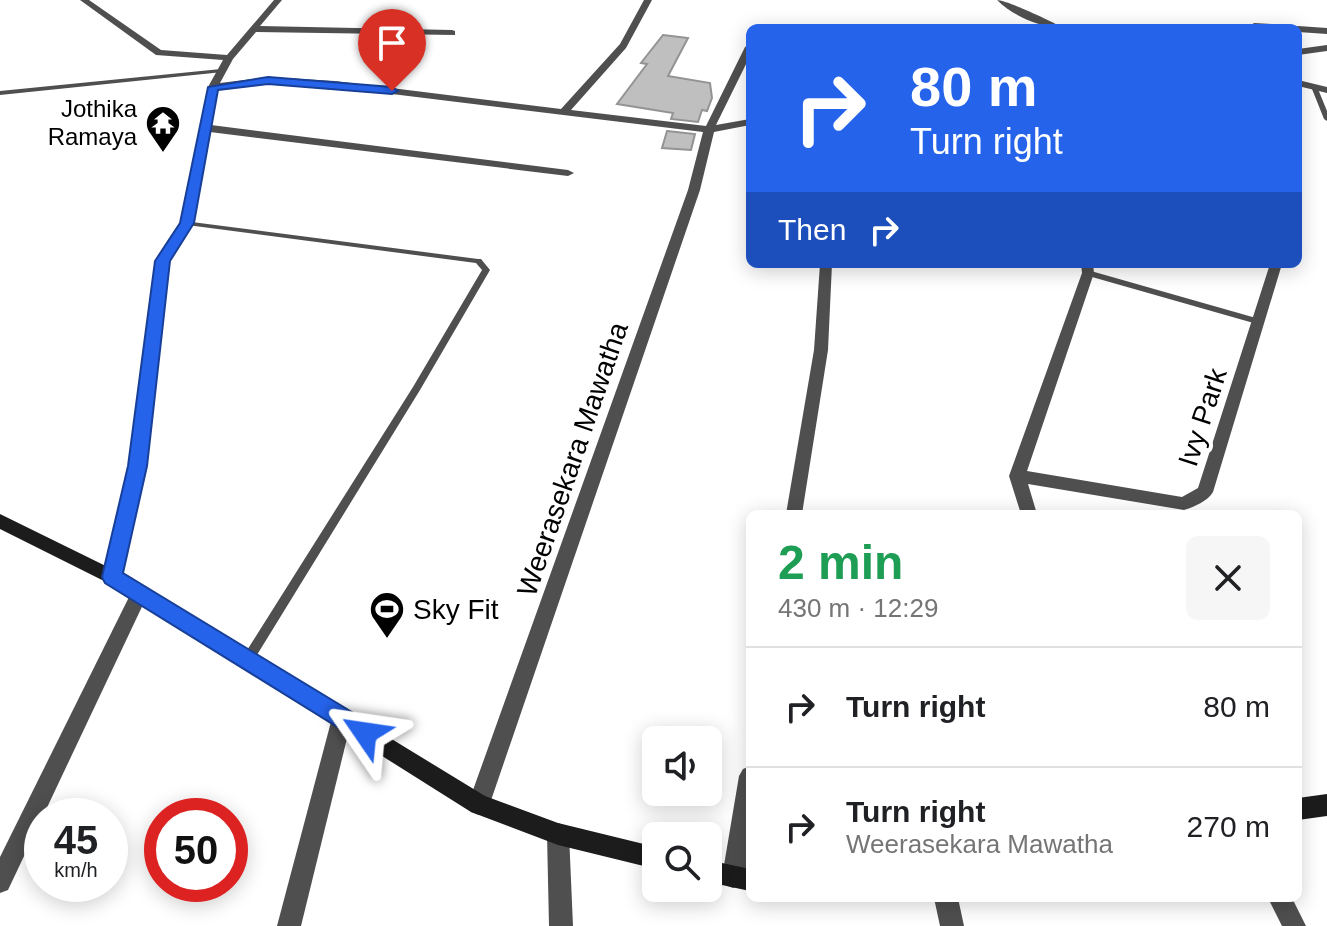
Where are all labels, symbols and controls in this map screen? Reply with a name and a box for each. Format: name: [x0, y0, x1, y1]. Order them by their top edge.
pin: [358, 9, 426, 91]
icon: arrive: [370, 21, 414, 65]
text: 80 m: [910, 55, 1038, 118]
icon: right: [778, 56, 882, 160]
place label: Jothika Ramaya: [48, 95, 138, 150]
temple icon: Jothika Ramaya: [144, 104, 182, 154]
text: Turn right: [910, 121, 1063, 162]
icon: right: [862, 208, 906, 252]
text: Then: [778, 213, 846, 246]
street label: Weerasekara Mawatha: [511, 318, 634, 600]
street label: Ivy Park: [1172, 363, 1233, 470]
text: 2 min: [778, 536, 903, 589]
button: close: [1186, 536, 1270, 620]
sports icon: Sky Fit: [368, 590, 406, 640]
text: 430 m · 12:29: [778, 593, 938, 623]
place label: Sky Fit: [413, 594, 499, 625]
icon: right: [778, 685, 822, 729]
text: Turn right: [846, 690, 985, 723]
text: 80 m: [1203, 690, 1270, 723]
position arrow: [323, 691, 407, 775]
map controls: [642, 726, 722, 902]
button: sound: [642, 726, 722, 806]
text: Turn right: [846, 795, 985, 828]
speed limit sign: 50: [144, 798, 248, 902]
icon: right: [778, 805, 822, 849]
text: 270 m: [1187, 810, 1270, 843]
text: 45: [54, 818, 98, 862]
button: search: [642, 822, 722, 902]
text: Weerasekara Mawatha: [846, 829, 1113, 859]
text: km/h: [54, 859, 98, 881]

